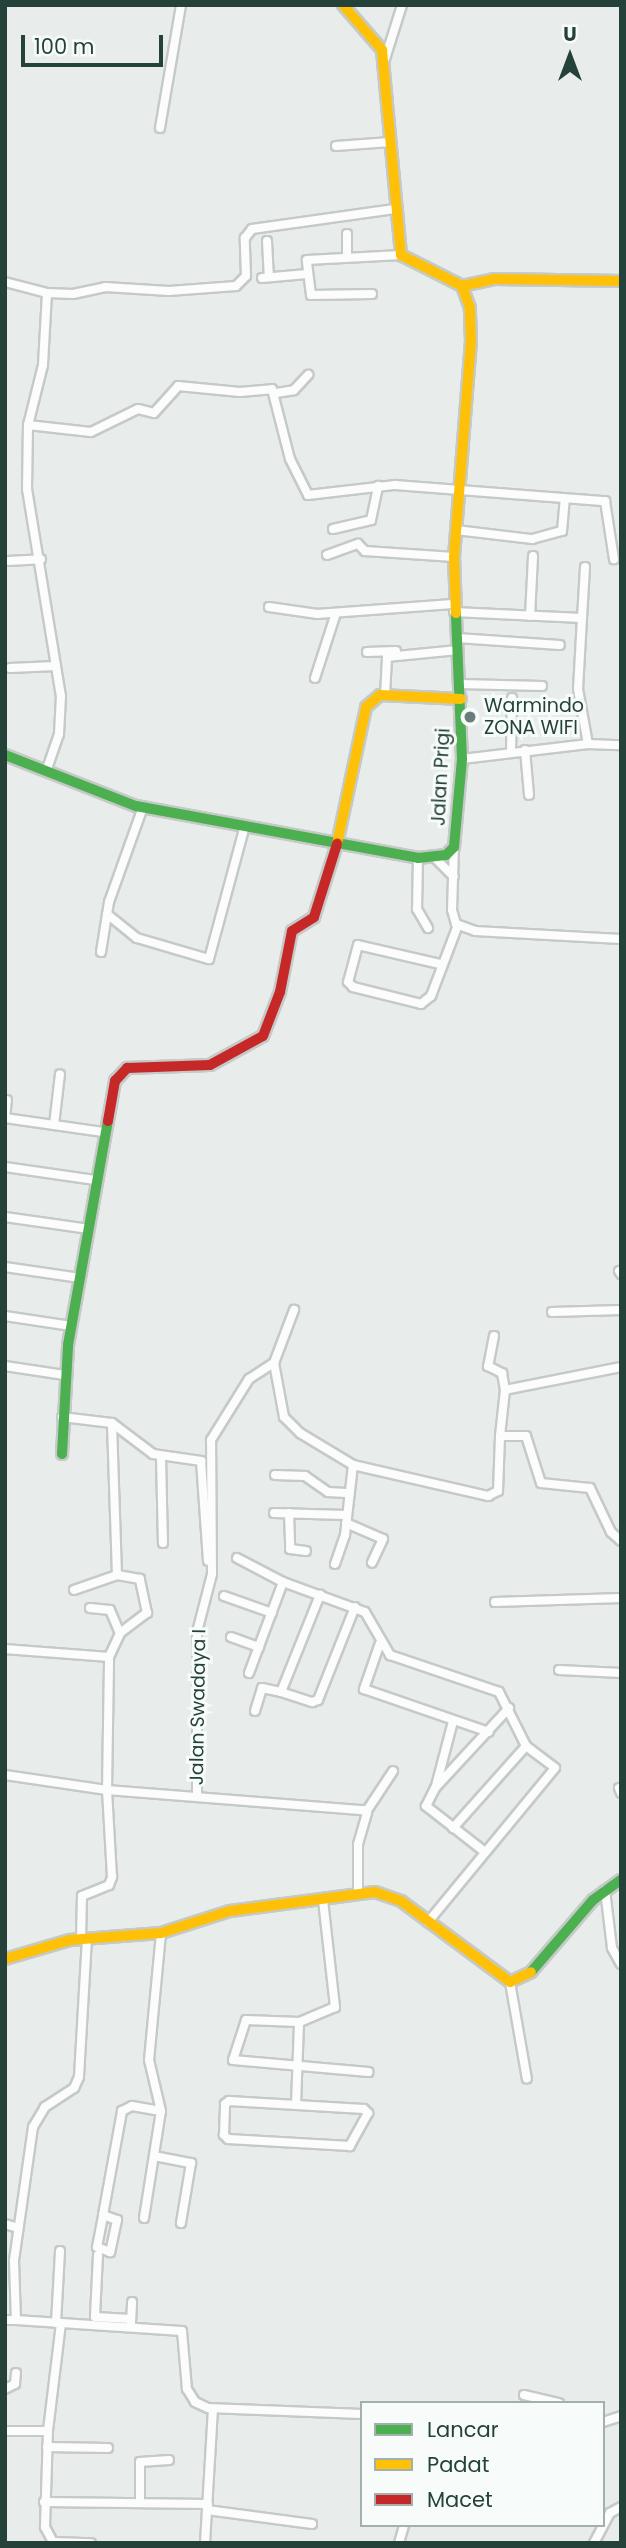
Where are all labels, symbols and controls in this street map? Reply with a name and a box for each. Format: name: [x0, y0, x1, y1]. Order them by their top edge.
scale bar: [24, 21, 166, 65]
north arrow: [535, 21, 605, 91]
text: U: [563, 21, 577, 48]
text: 100 m: [34, 32, 94, 61]
place label: Warmindo ZONA WIFI: [484, 695, 584, 739]
marker: Warmindo ZONA WIFI: [462, 709, 478, 725]
street label: Jalan Prigi: [427, 727, 455, 827]
street label: Jalan Swadaya I: [185, 1629, 211, 1785]
legend: [360, 2401, 605, 2527]
text: Lancar: [427, 2415, 498, 2444]
text: Padat: [427, 2450, 489, 2479]
text: Macet: [427, 2485, 493, 2514]

